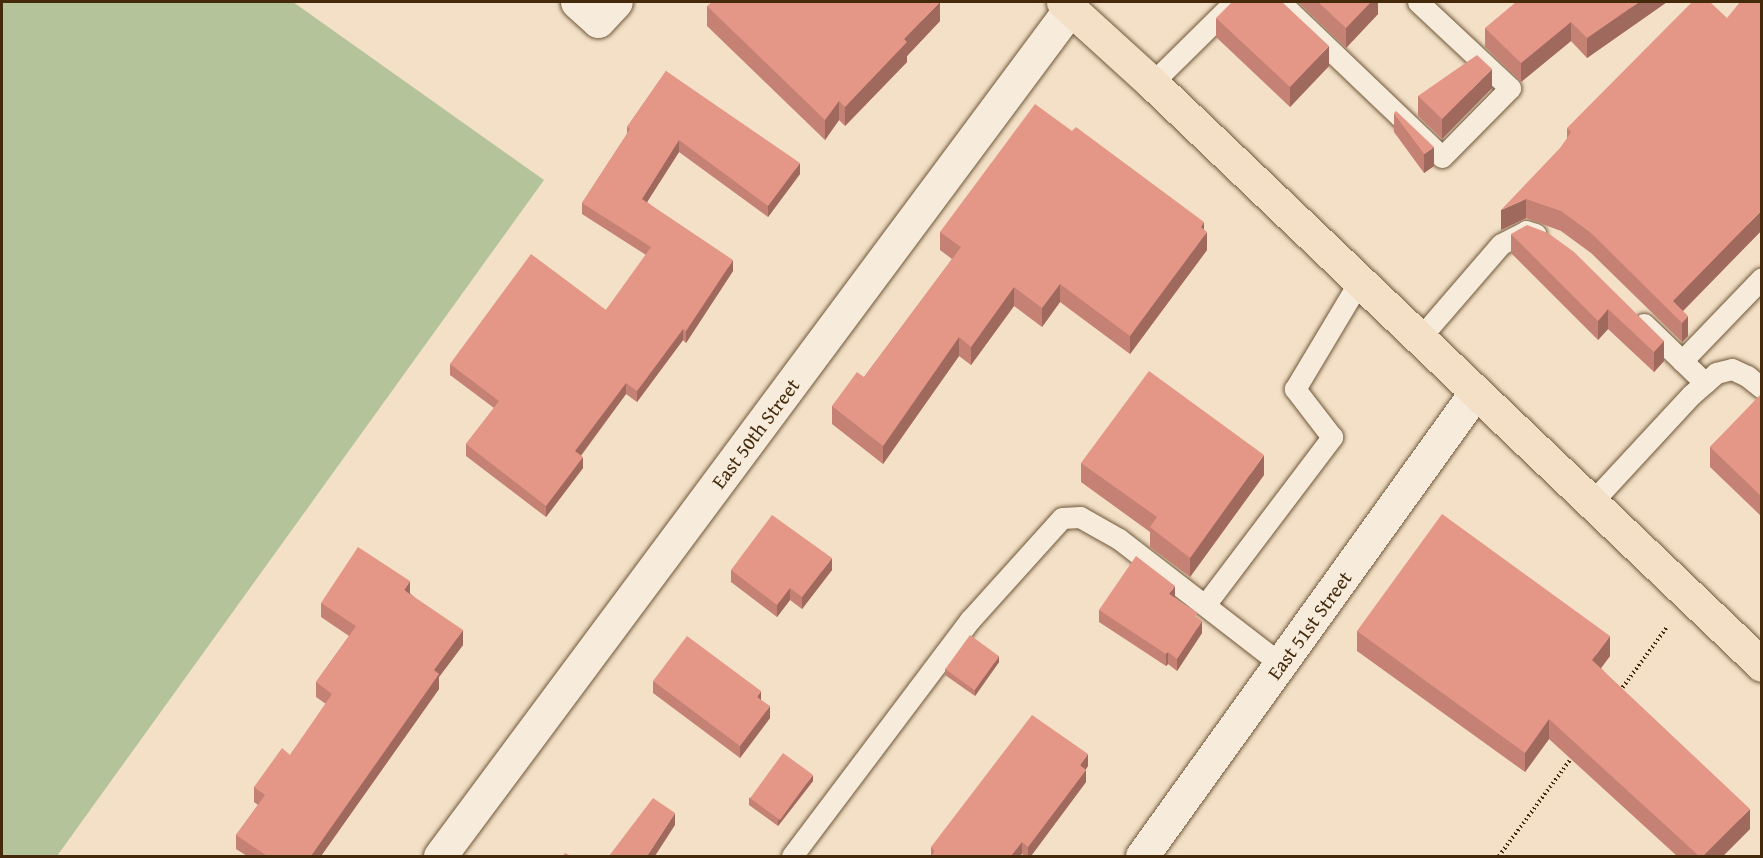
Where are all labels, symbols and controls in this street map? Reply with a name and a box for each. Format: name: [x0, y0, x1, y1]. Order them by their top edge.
street label: East 50th Street: [706, 373, 804, 493]
street label: East 51st Street: [1262, 566, 1356, 684]

